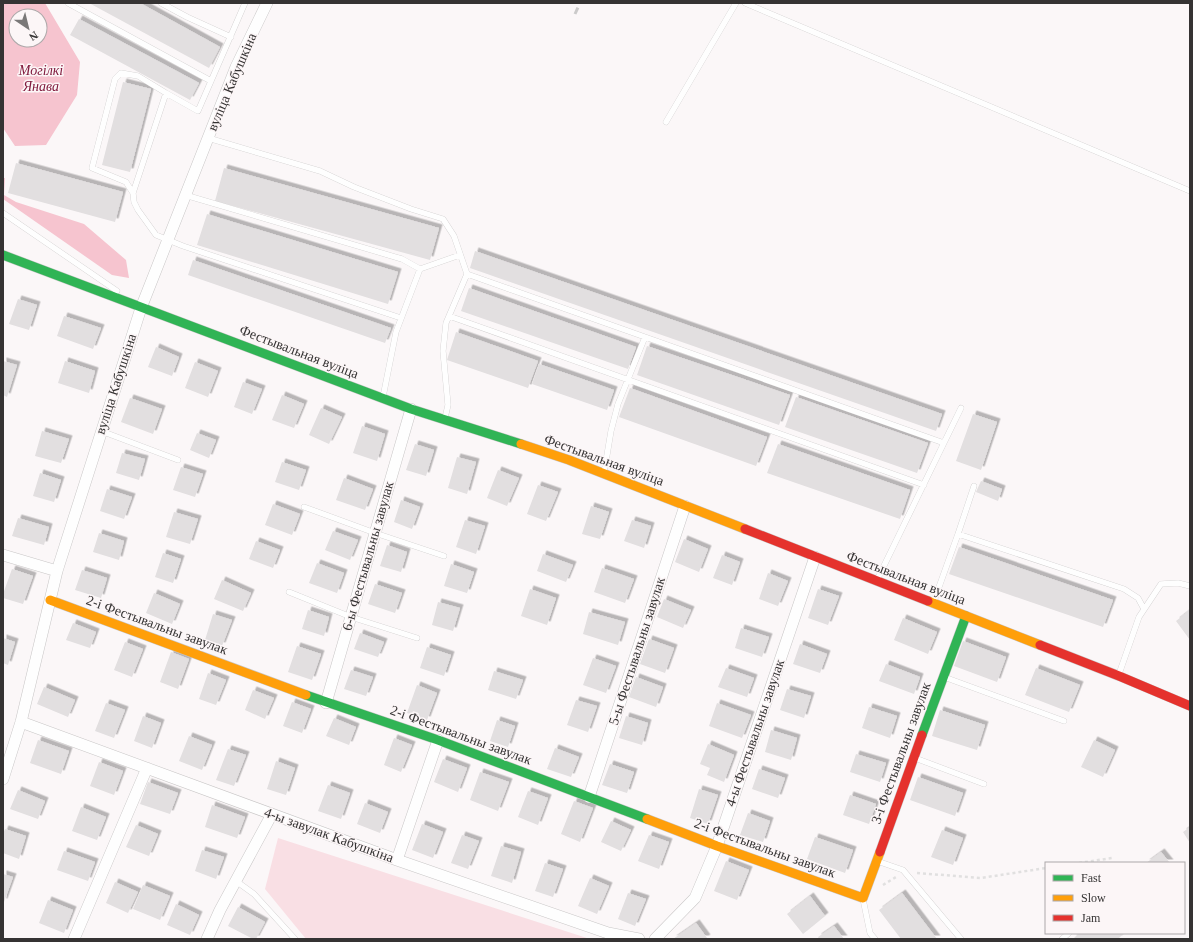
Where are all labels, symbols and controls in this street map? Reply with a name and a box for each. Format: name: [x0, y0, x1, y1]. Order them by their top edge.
north arrow: [8, 8, 48, 48]
text: N: [27, 29, 40, 43]
street label: вуліца Кабушкіна: [205, 30, 260, 133]
park label: Могілкі Янава: [18, 63, 63, 94]
street label: Фестывальная вуліца: [237, 322, 361, 382]
street label: вуліца Кабушкіна: [93, 331, 140, 436]
street label: Фестывальная вуліца: [542, 431, 667, 489]
street label: 6-ы Фестывальны завулак: [339, 479, 397, 632]
street label: Фестывальная вуліца: [844, 548, 968, 608]
street label: 5-ы Фестывальны завулак: [606, 575, 668, 727]
street label: 2-і Фестывальны завулак: [84, 592, 230, 658]
street label: 4-ы Фестывальны завулак: [723, 657, 787, 809]
street label: 3-і Фестывальны завулак: [868, 680, 934, 826]
street label: 2-і Фестывальны завулак: [388, 702, 534, 768]
street label: 4-ы завулак Кабушкіна: [262, 805, 396, 866]
street label: 2-і Фестывальны завулак: [692, 815, 838, 881]
legend: [1045, 862, 1185, 934]
text: Fast: [1081, 871, 1102, 885]
text: Slow: [1081, 891, 1106, 905]
text: Jam: [1081, 911, 1101, 925]

